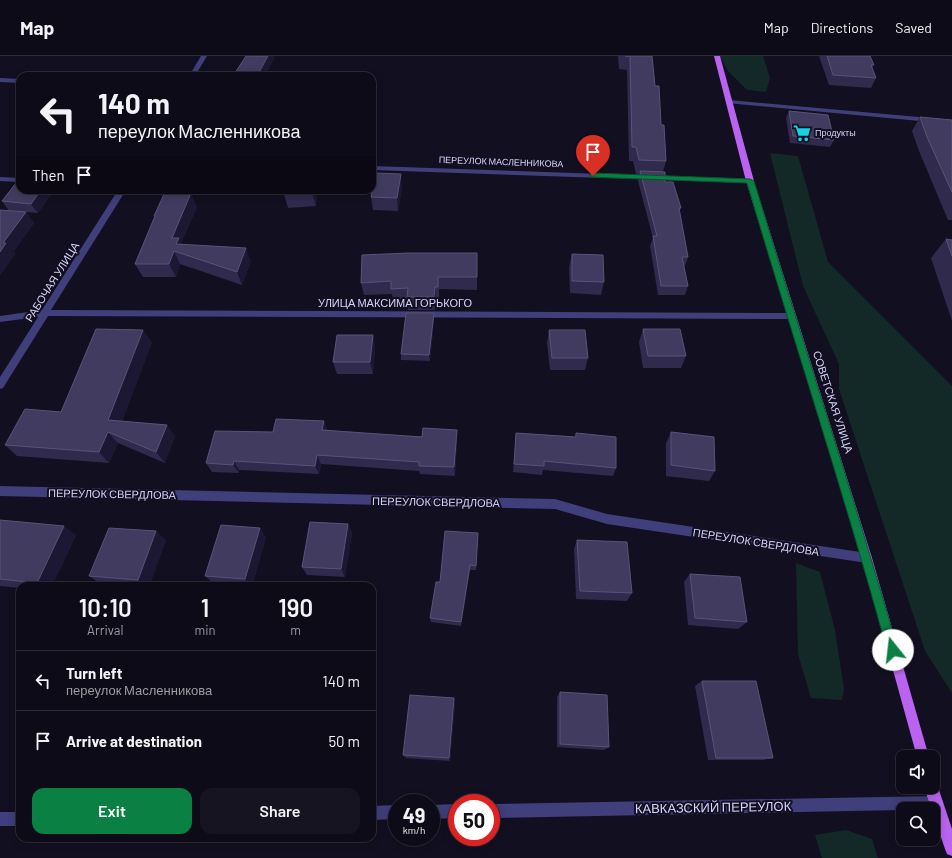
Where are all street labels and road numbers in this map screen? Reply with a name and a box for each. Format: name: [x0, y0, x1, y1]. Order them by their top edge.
street label: ПЕРЕУЛОК МАСЛЕННИКОВА: [439, 154, 563, 169]
street label: РАБОЧАЯ УЛИЦА: [22, 239, 82, 324]
street label: УЛИЦА МАКСИМА ГОРЬКОГО: [318, 296, 472, 309]
street label: СОВЕТСКАЯ УЛИЦА: [811, 349, 856, 455]
street label: ПЕРЕУЛОК СВЕРДЛОВА: [48, 486, 177, 501]
street label: ПЕРЕУЛОК СВЕРДЛОВА: [372, 494, 501, 509]
street label: ПЕРЕУЛОК СВЕРДЛОВА: [692, 525, 821, 558]
street label: КАВКАЗСКИЙ ПЕРЕУЛОК: [635, 798, 792, 816]

